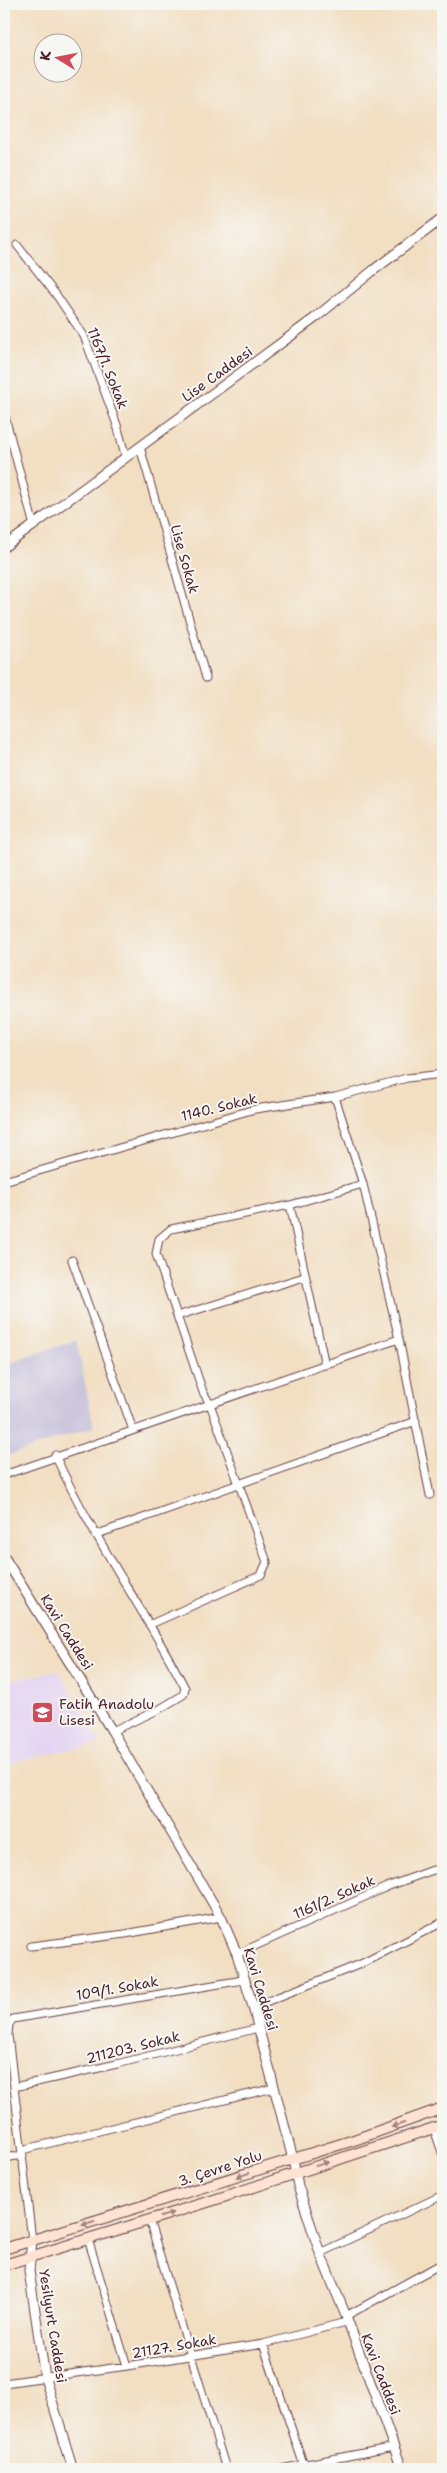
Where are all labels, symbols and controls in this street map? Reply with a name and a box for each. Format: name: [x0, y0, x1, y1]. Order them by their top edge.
north arrow: [32, 32, 82, 82]
text: K: [36, 49, 55, 62]
street label: 1167/1. Sokak: [83, 324, 133, 412]
street label: Lise Caddesi: [178, 342, 256, 406]
street label: Lise Sokak: [167, 523, 203, 595]
street label: 1140. Sokak: [179, 1089, 259, 1125]
street label: Kavi Caddesi: [37, 1591, 97, 1673]
place label: Fatih Anadolu Lisesi: [59, 1695, 154, 1729]
school or university icon: Fatih Anadolu Lisesi: [31, 1700, 55, 1724]
street label: 1161/2. Sokak: [290, 1871, 378, 1923]
street label: Kavi Caddesi: [240, 1945, 282, 2033]
street label: 109/1. Sokak: [74, 1972, 160, 2004]
street label: 211203. Sokak: [84, 2027, 182, 2067]
one-way arrow: [390, 2122, 405, 2130]
street label: 3. Çevre Yolu: [176, 2146, 264, 2190]
one-way arrow: [315, 2160, 330, 2168]
one-way arrow: [235, 2171, 250, 2179]
one-way arrow: [160, 2210, 175, 2218]
one-way arrow: [80, 2220, 95, 2227]
street label: Yesilyurt Caddesi: [35, 2268, 71, 2384]
street label: 21127. Sokak: [130, 2330, 218, 2362]
street label: Kavi Caddesi: [357, 2331, 405, 2417]

